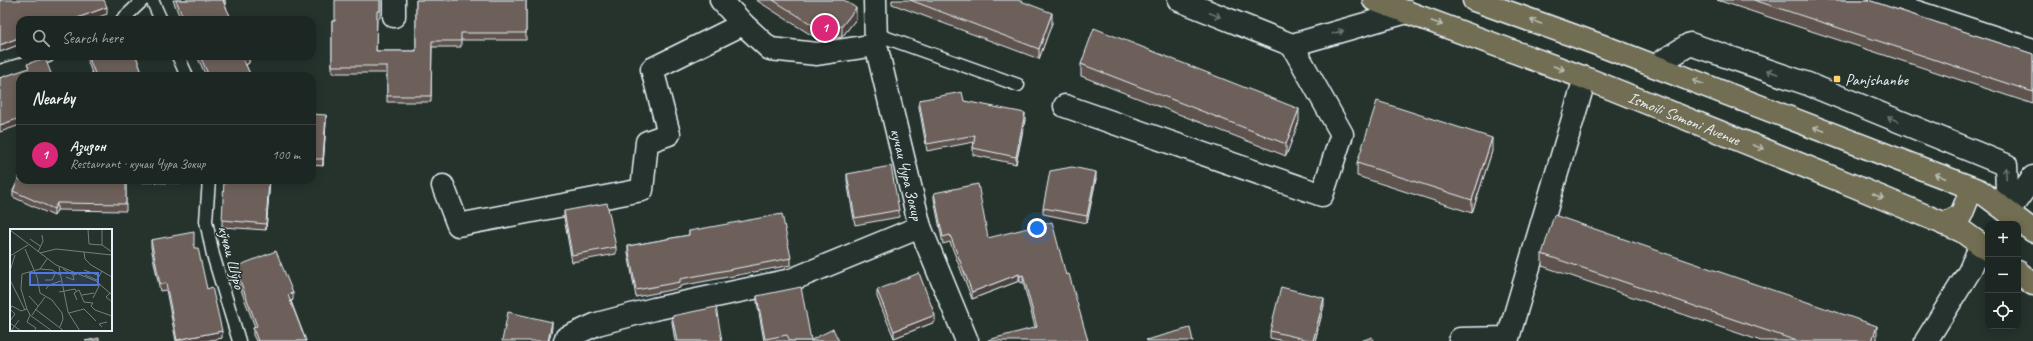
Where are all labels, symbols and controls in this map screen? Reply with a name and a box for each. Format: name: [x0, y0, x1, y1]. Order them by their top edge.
one-way arrow: [1209, 11, 1221, 19]
pin: 1: [812, 13, 838, 43]
search box: [16, 16, 316, 60]
one-way arrow: [1530, 18, 1543, 25]
one-way arrow: [1430, 20, 1442, 28]
icon: search: [30, 27, 52, 49]
one-way arrow: [1331, 28, 1344, 35]
text: Search here: [62, 29, 123, 48]
one-way arrow: [1552, 65, 1564, 73]
one-way arrow: [1766, 67, 1778, 75]
place label: Panjshanbe: [1845, 70, 1910, 90]
marker: Panjshanbe: [1832, 74, 1842, 84]
one-way arrow: [1692, 78, 1704, 86]
street label: Ismoili Somoni Avenue: [1625, 87, 1744, 151]
text: Nearby: [32, 88, 75, 109]
one-way arrow: [1887, 115, 1899, 122]
one-way arrow: [1813, 124, 1825, 132]
street label: кучаи Чура Зокир: [885, 126, 927, 224]
text: Азизон: [70, 137, 106, 156]
one-way arrow: [1751, 144, 1763, 152]
text: 1: [42, 147, 48, 163]
text: 100 m: [272, 147, 300, 163]
text: Restaurant · кучаи Чура Зокир: [70, 156, 206, 172]
one-way arrow: [2002, 167, 2010, 180]
one-way arrow: [1935, 171, 1947, 179]
one-way arrow: [1872, 193, 1884, 201]
your location: [1027, 218, 1047, 238]
map controls: [1985, 221, 2021, 329]
button: +: [1985, 221, 2021, 257]
street label: кўчаи Шўро: [213, 223, 249, 292]
inset map: [10, 229, 112, 331]
button: −: [1985, 257, 2021, 293]
button: locate: [1985, 293, 2021, 329]

